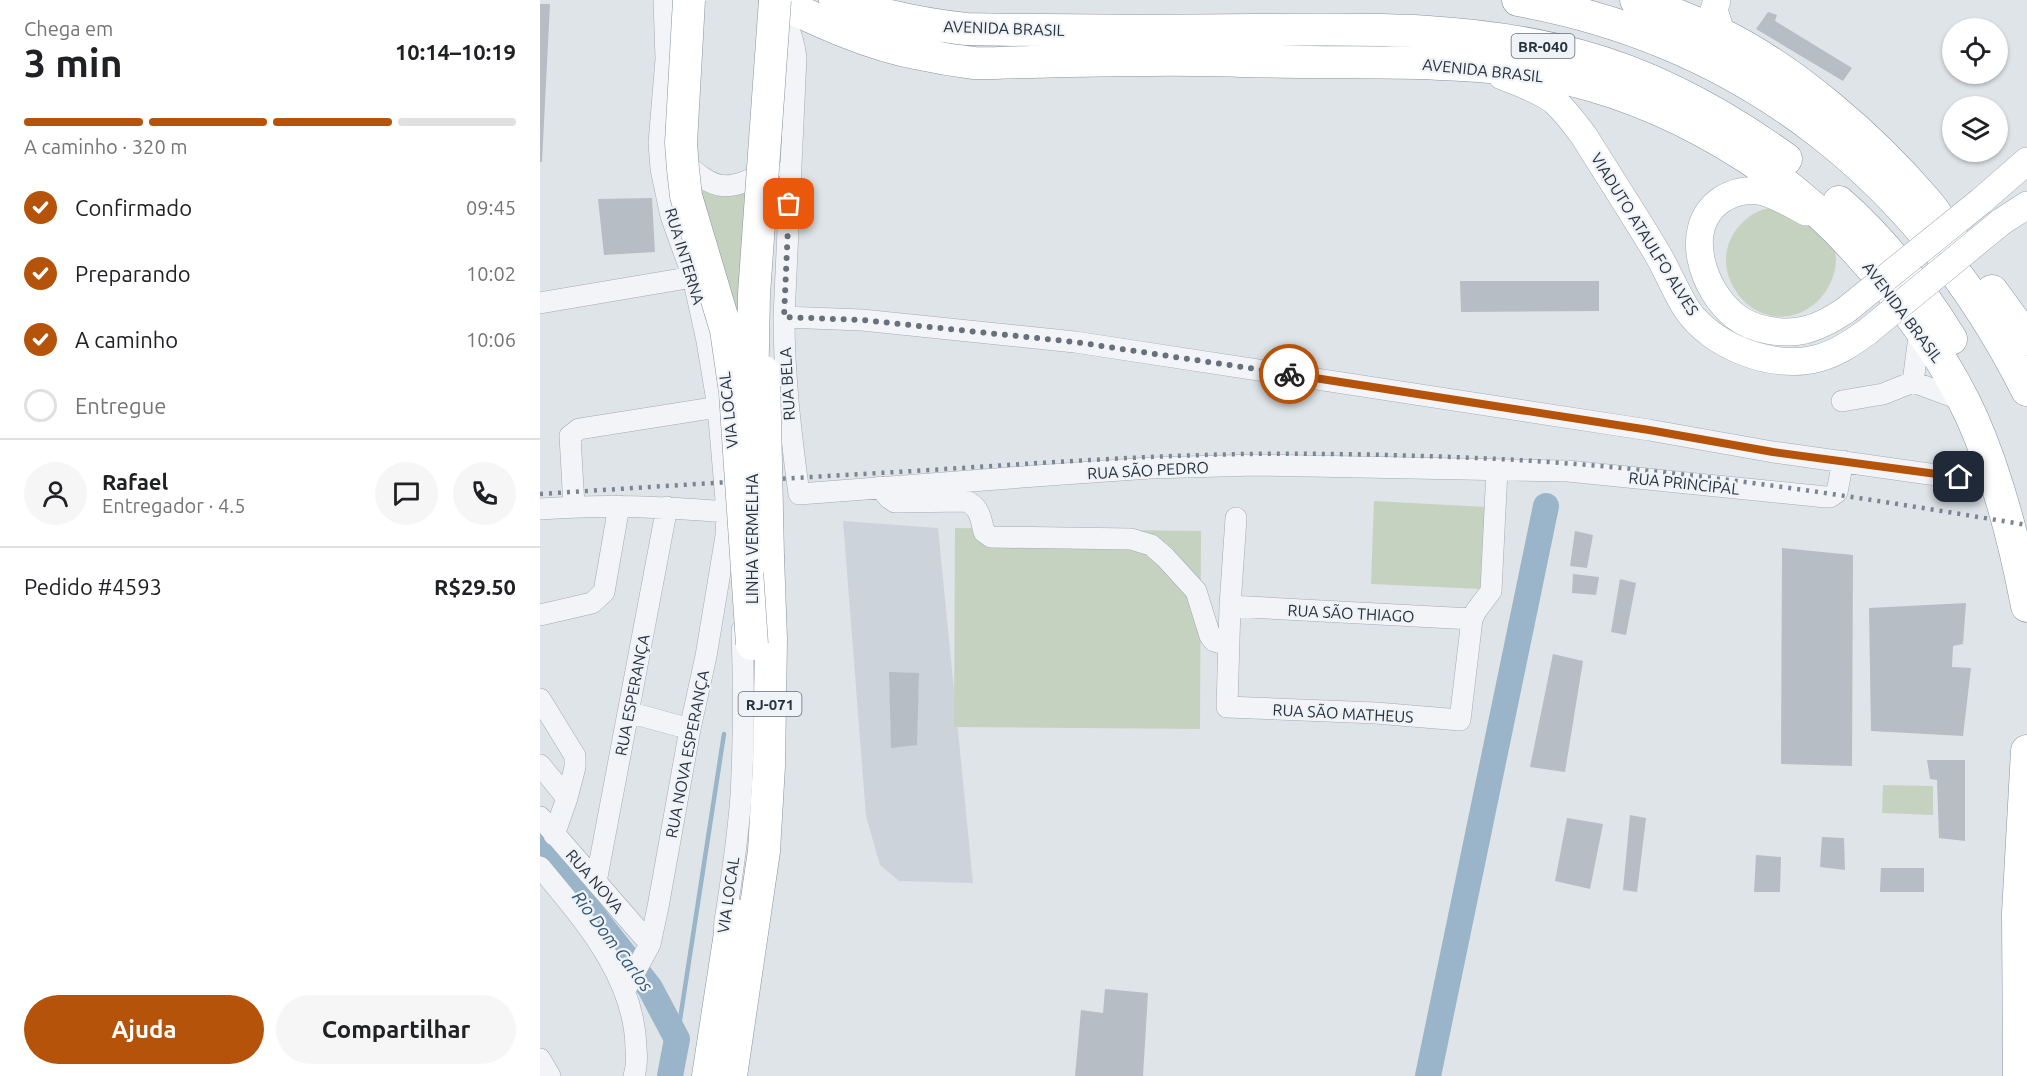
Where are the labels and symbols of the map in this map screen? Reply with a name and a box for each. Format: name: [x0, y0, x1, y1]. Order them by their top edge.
street label: AVENIDA BRASIL: [943, 17, 1065, 39]
road number: BR-040: [1512, 34, 1574, 58]
street label: AVENIDA BRASIL: [1422, 55, 1544, 85]
street label: VIADUTO ATAULFO ALVES: [1588, 150, 1702, 318]
pin: [763, 178, 814, 229]
street label: RUA INTERNA: [662, 205, 708, 307]
street label: AVENIDA BRASIL: [1859, 258, 1947, 366]
courier: [1259, 344, 1319, 404]
street label: RUA BELA: [776, 346, 798, 421]
street label: VIA LOCAL: [715, 371, 741, 449]
pin: [1933, 451, 1984, 502]
street label: RUA SÃO PEDRO: [1087, 457, 1209, 482]
street label: RUA PRINCIPAL: [1628, 468, 1740, 498]
street label: LINHA VERMELHA: [743, 473, 761, 604]
street label: RUA SÃO THIAGO: [1287, 600, 1415, 625]
street label: RUA ESPERANÇA: [611, 632, 653, 757]
street label: RUA NOVA ESPERANÇA: [662, 668, 712, 840]
road number: RJ-071: [738, 692, 802, 716]
street label: RUA SÃO MATHEUS: [1272, 699, 1414, 726]
street label: RUA NOVA: [563, 846, 628, 917]
street label: VIA LOCAL: [714, 856, 742, 934]
water label: Rio Dom Carlos: [569, 887, 658, 996]

